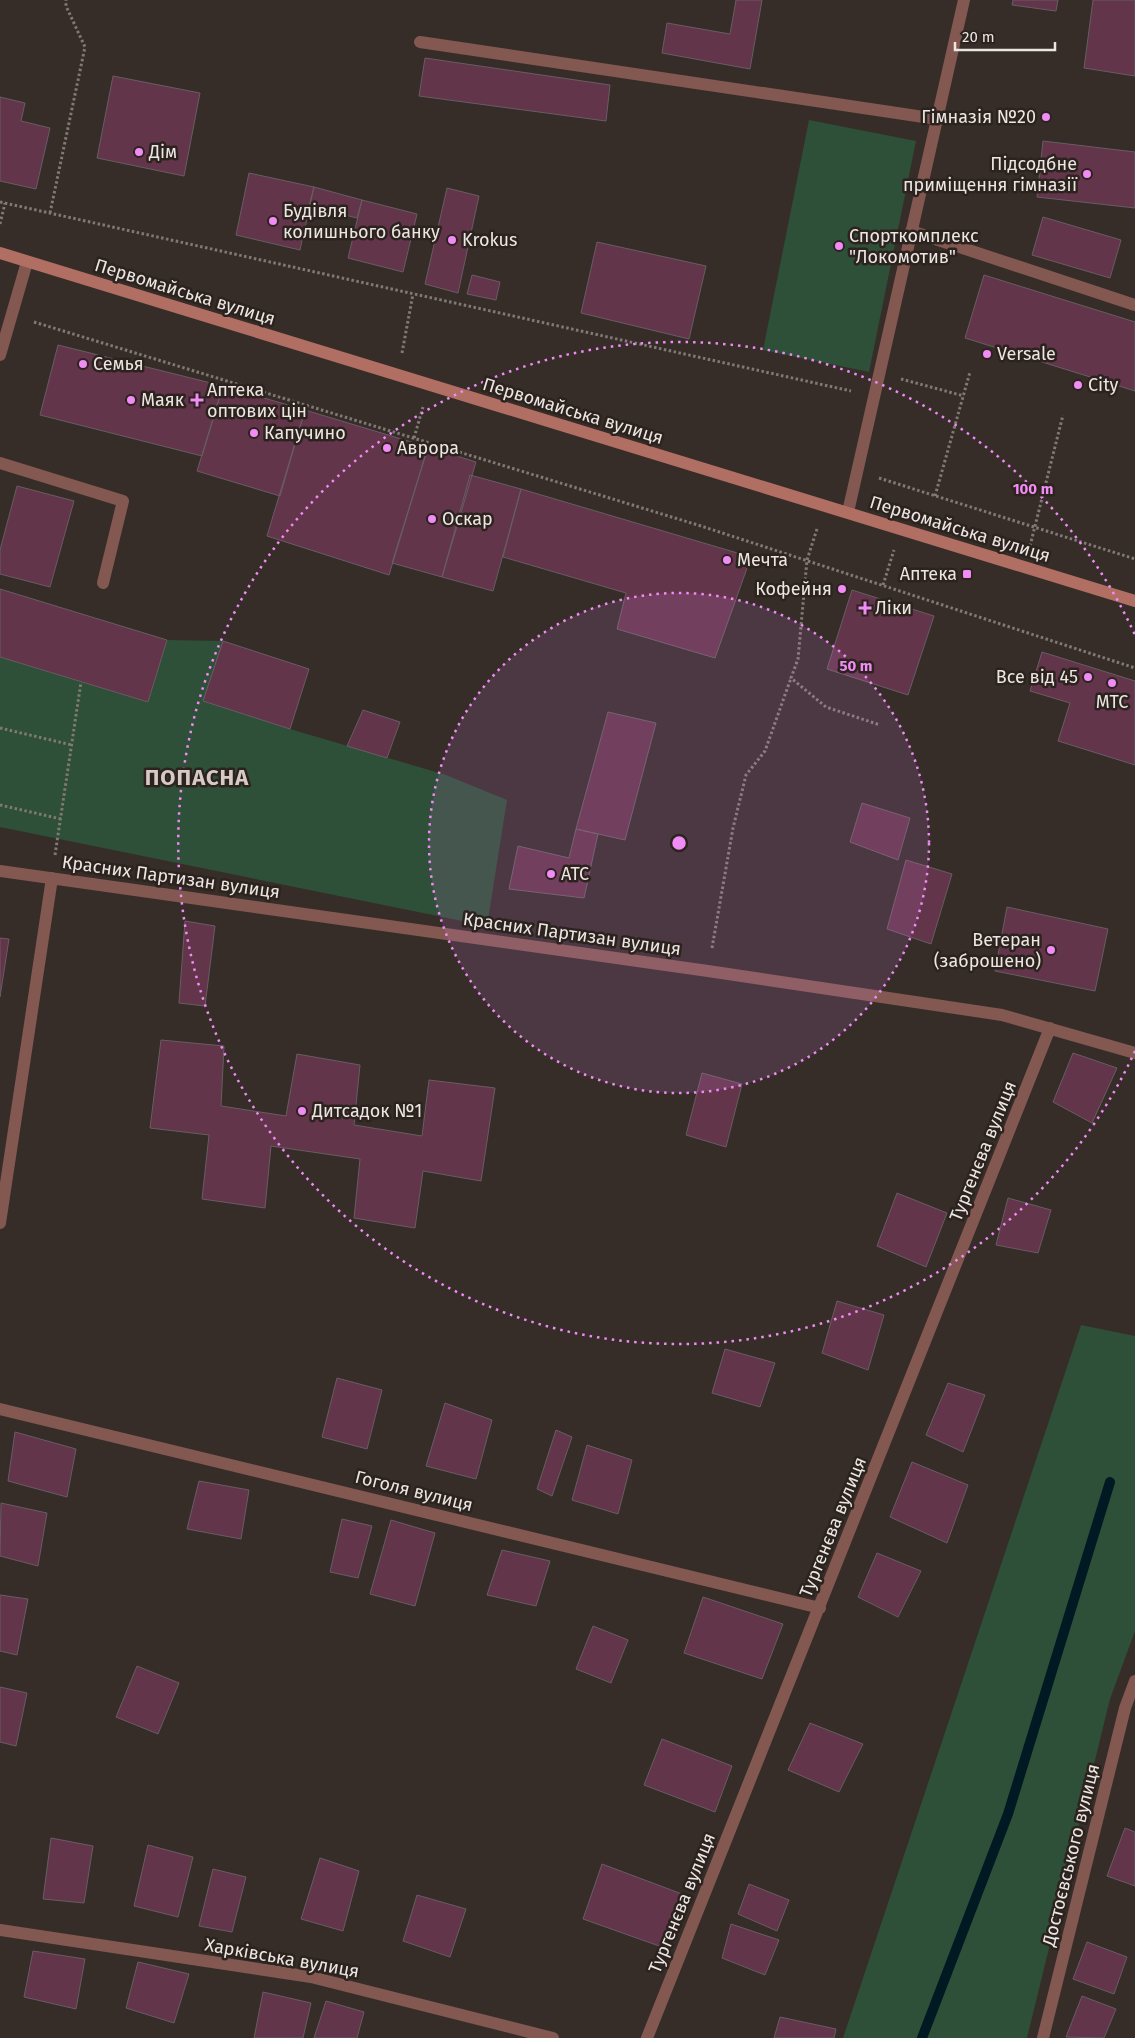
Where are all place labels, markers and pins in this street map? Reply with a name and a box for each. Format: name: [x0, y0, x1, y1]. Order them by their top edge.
place label: Гімназія №20: [921, 106, 1036, 128]
marker: Гімназія №20: [1040, 111, 1052, 123]
place label: Дім: [148, 141, 177, 163]
marker: Дім: [133, 146, 145, 158]
place label: Підсодбне приміщення гімназії: [903, 153, 1078, 196]
marker: Підсодбне приміщення гімназії: [1081, 168, 1093, 180]
place label: Будівля колишнього банку: [283, 200, 440, 243]
marker: Будівля колишнього банку: [267, 215, 279, 227]
place label: Спорткомплекс "Локомотив": [849, 225, 979, 268]
place label: Krokus: [462, 229, 518, 251]
marker: Krokus: [446, 234, 458, 246]
marker: Спорткомплекс "Локомотив": [833, 240, 845, 252]
place label: Versale: [997, 343, 1056, 365]
marker: Versale: [981, 348, 993, 360]
place label: Семья: [93, 353, 144, 375]
marker: Семья: [77, 358, 89, 370]
place label: City: [1088, 374, 1119, 396]
place label: Аптека оптових цін: [207, 379, 307, 422]
marker: City: [1072, 379, 1084, 391]
place label: Маяк: [141, 389, 185, 411]
marker: Маяк: [125, 394, 137, 406]
marker: Аптека оптових цін: [191, 394, 203, 406]
place label: Капучино: [264, 422, 346, 444]
marker: Капучино: [248, 427, 260, 439]
place label: Аврора: [397, 437, 459, 459]
marker: Аврора: [381, 442, 393, 454]
place label: Оскар: [442, 508, 493, 530]
marker: Оскар: [426, 513, 438, 525]
place label: Мечта: [737, 549, 788, 571]
marker: Мечта: [721, 554, 733, 566]
place label: Аптека: [900, 563, 957, 585]
marker: Аптека: [961, 568, 973, 580]
place label: Кофейня: [755, 578, 832, 600]
marker: Кофейня: [836, 583, 848, 595]
place label: Ліки: [875, 597, 912, 619]
marker: Ліки: [859, 602, 871, 614]
place label: Все від 45: [996, 666, 1078, 688]
marker: Все від 45: [1082, 671, 1094, 683]
marker: МТС: [1106, 677, 1118, 689]
place label: МТС: [1096, 691, 1128, 713]
centre of rings: [670, 834, 688, 852]
place label: АТС: [561, 863, 589, 885]
marker: АТС: [545, 868, 557, 880]
place label: Ветеран (заброшено): [934, 929, 1041, 972]
marker: Ветеран (заброшено): [1045, 944, 1057, 956]
place label: Дитсадок №1: [311, 1100, 422, 1122]
marker: Дитсадок №1: [296, 1105, 308, 1117]

